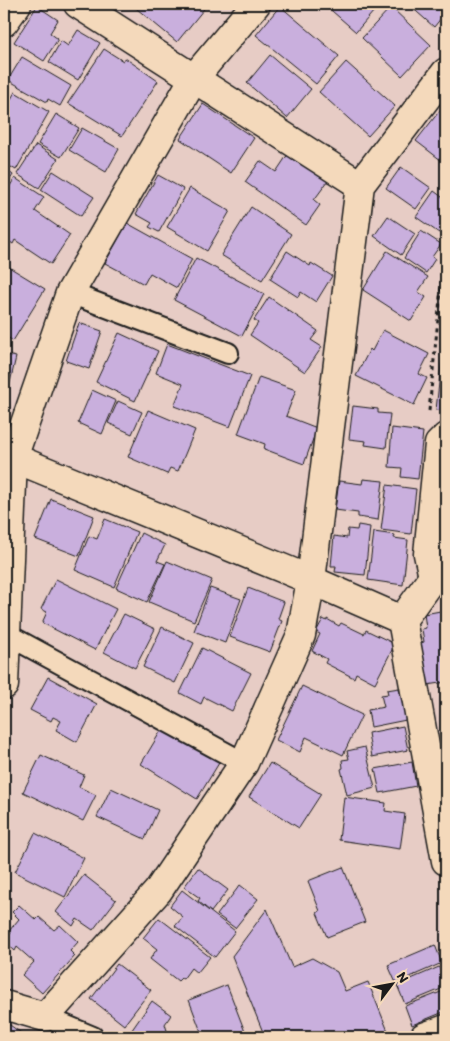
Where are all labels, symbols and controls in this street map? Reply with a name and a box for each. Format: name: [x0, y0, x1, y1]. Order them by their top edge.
north arrow: [368, 958, 418, 1008]
text: N: [393, 969, 412, 986]

